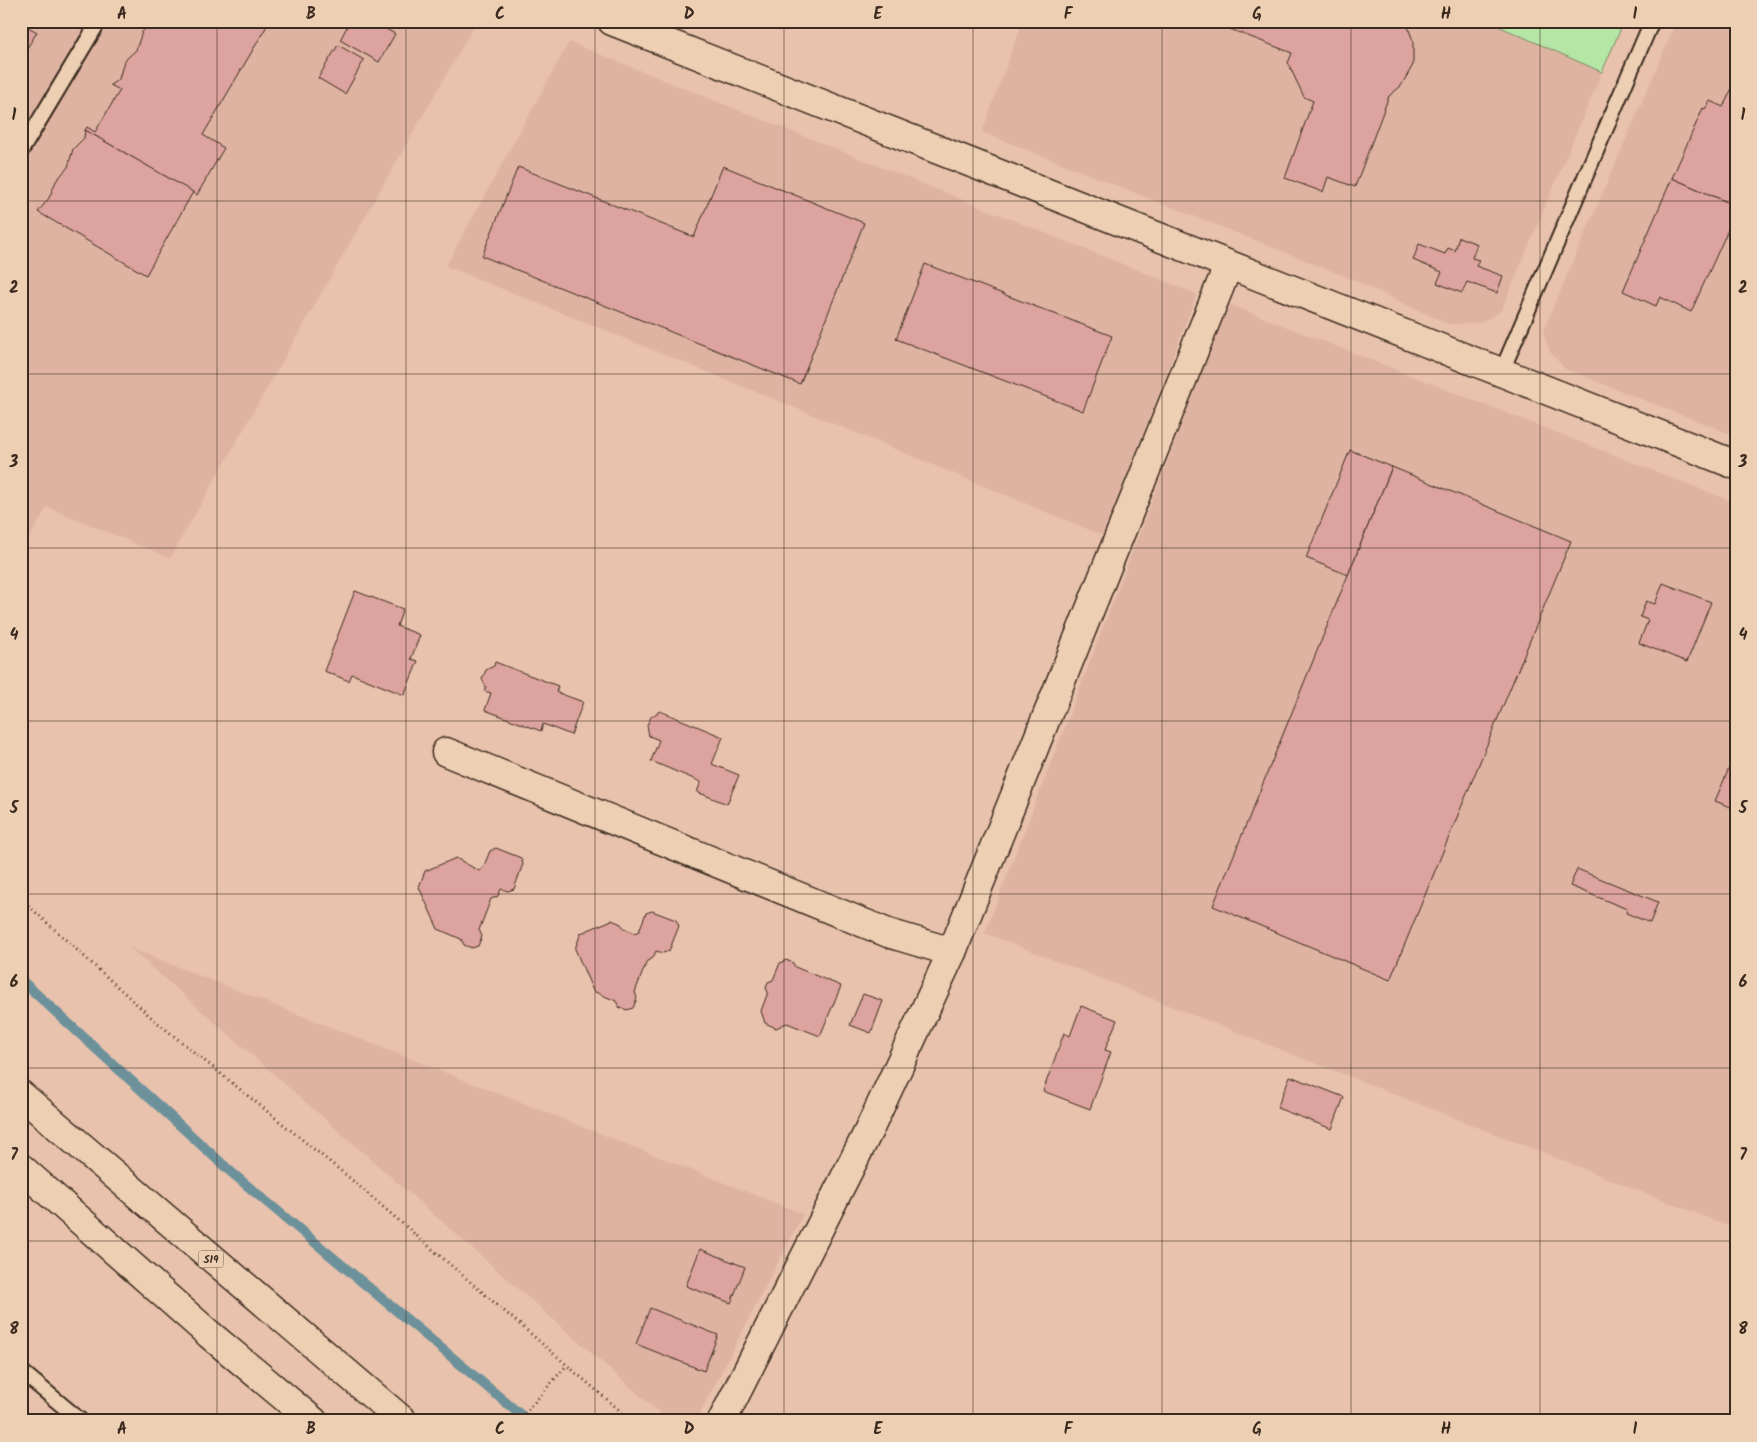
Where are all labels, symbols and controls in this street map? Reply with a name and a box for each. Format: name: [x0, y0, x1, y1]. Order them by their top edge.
text: A: [117, 2, 127, 27]
text: B: [306, 2, 316, 27]
text: C: [495, 2, 505, 27]
text: D: [684, 2, 695, 27]
text: E: [874, 2, 884, 27]
text: F: [1064, 2, 1074, 27]
text: G: [1252, 2, 1262, 27]
text: H: [1441, 2, 1451, 27]
text: I: [1633, 2, 1638, 27]
text: 1: [12, 103, 17, 128]
text: 1: [1741, 103, 1746, 128]
text: 2: [9, 276, 19, 301]
text: 2: [1738, 276, 1748, 301]
text: 3: [9, 450, 19, 475]
text: 3: [1738, 450, 1748, 475]
text: 4: [10, 623, 19, 648]
text: 4: [1739, 623, 1748, 648]
text: 5: [9, 796, 20, 821]
text: 5: [1738, 796, 1749, 821]
text: 6: [10, 970, 19, 995]
text: 6: [1739, 970, 1748, 995]
text: 7: [10, 1143, 18, 1168]
text: 7: [1739, 1143, 1747, 1168]
road number: S19: [198, 1250, 224, 1268]
text: 8: [9, 1317, 19, 1342]
text: 8: [1738, 1317, 1748, 1342]
text: A: [117, 1417, 127, 1442]
text: B: [306, 1417, 316, 1442]
text: C: [495, 1417, 505, 1442]
text: D: [684, 1417, 695, 1442]
text: E: [874, 1417, 884, 1442]
text: F: [1064, 1417, 1074, 1442]
text: G: [1252, 1417, 1262, 1442]
text: H: [1441, 1417, 1451, 1442]
text: I: [1633, 1417, 1638, 1442]

